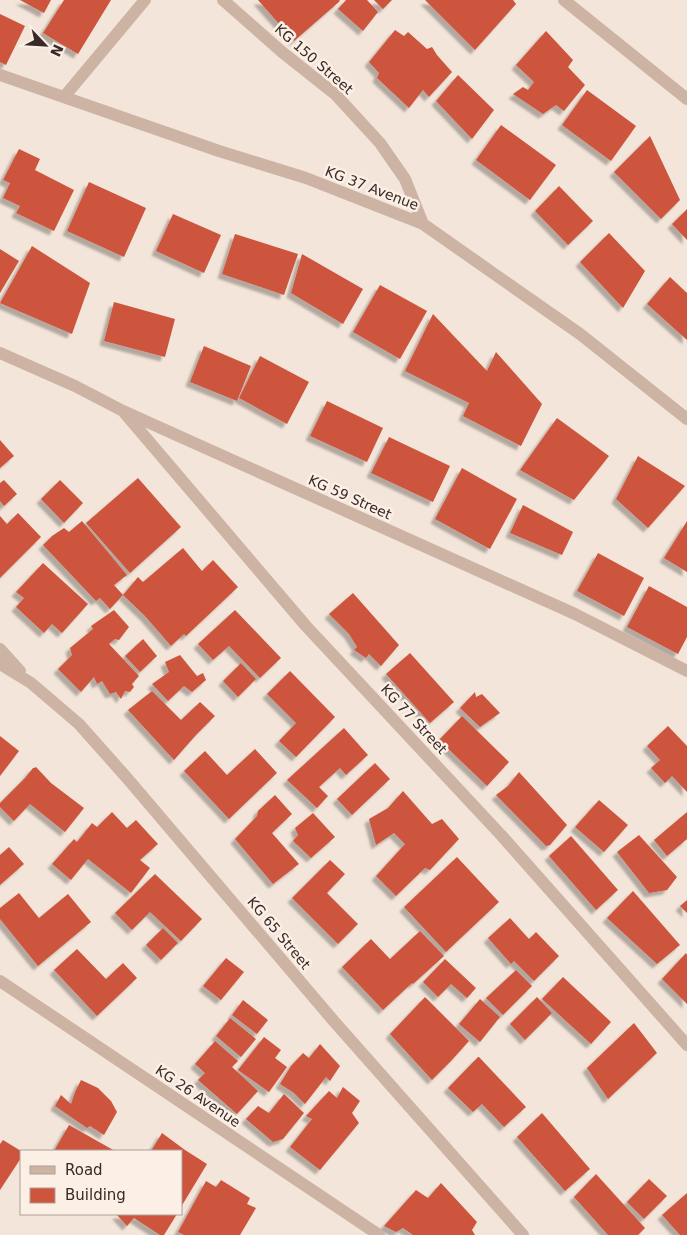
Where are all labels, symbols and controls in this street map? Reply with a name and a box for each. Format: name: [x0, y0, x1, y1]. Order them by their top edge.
north arrow: [20, 20, 70, 70]
street label: KG 150 Street: [272, 21, 357, 98]
text: N: [47, 42, 67, 59]
street label: KG 37 Avenue: [323, 163, 421, 213]
street label: KG 59 Street: [306, 472, 394, 523]
street label: KG 77 Street: [378, 681, 451, 757]
street label: KG 65 Street: [244, 894, 314, 973]
street label: KG 26 Avenue: [153, 1062, 243, 1130]
legend: [20, 1150, 182, 1215]
text: Road: [65, 1161, 103, 1179]
text: Building: [65, 1186, 126, 1204]

